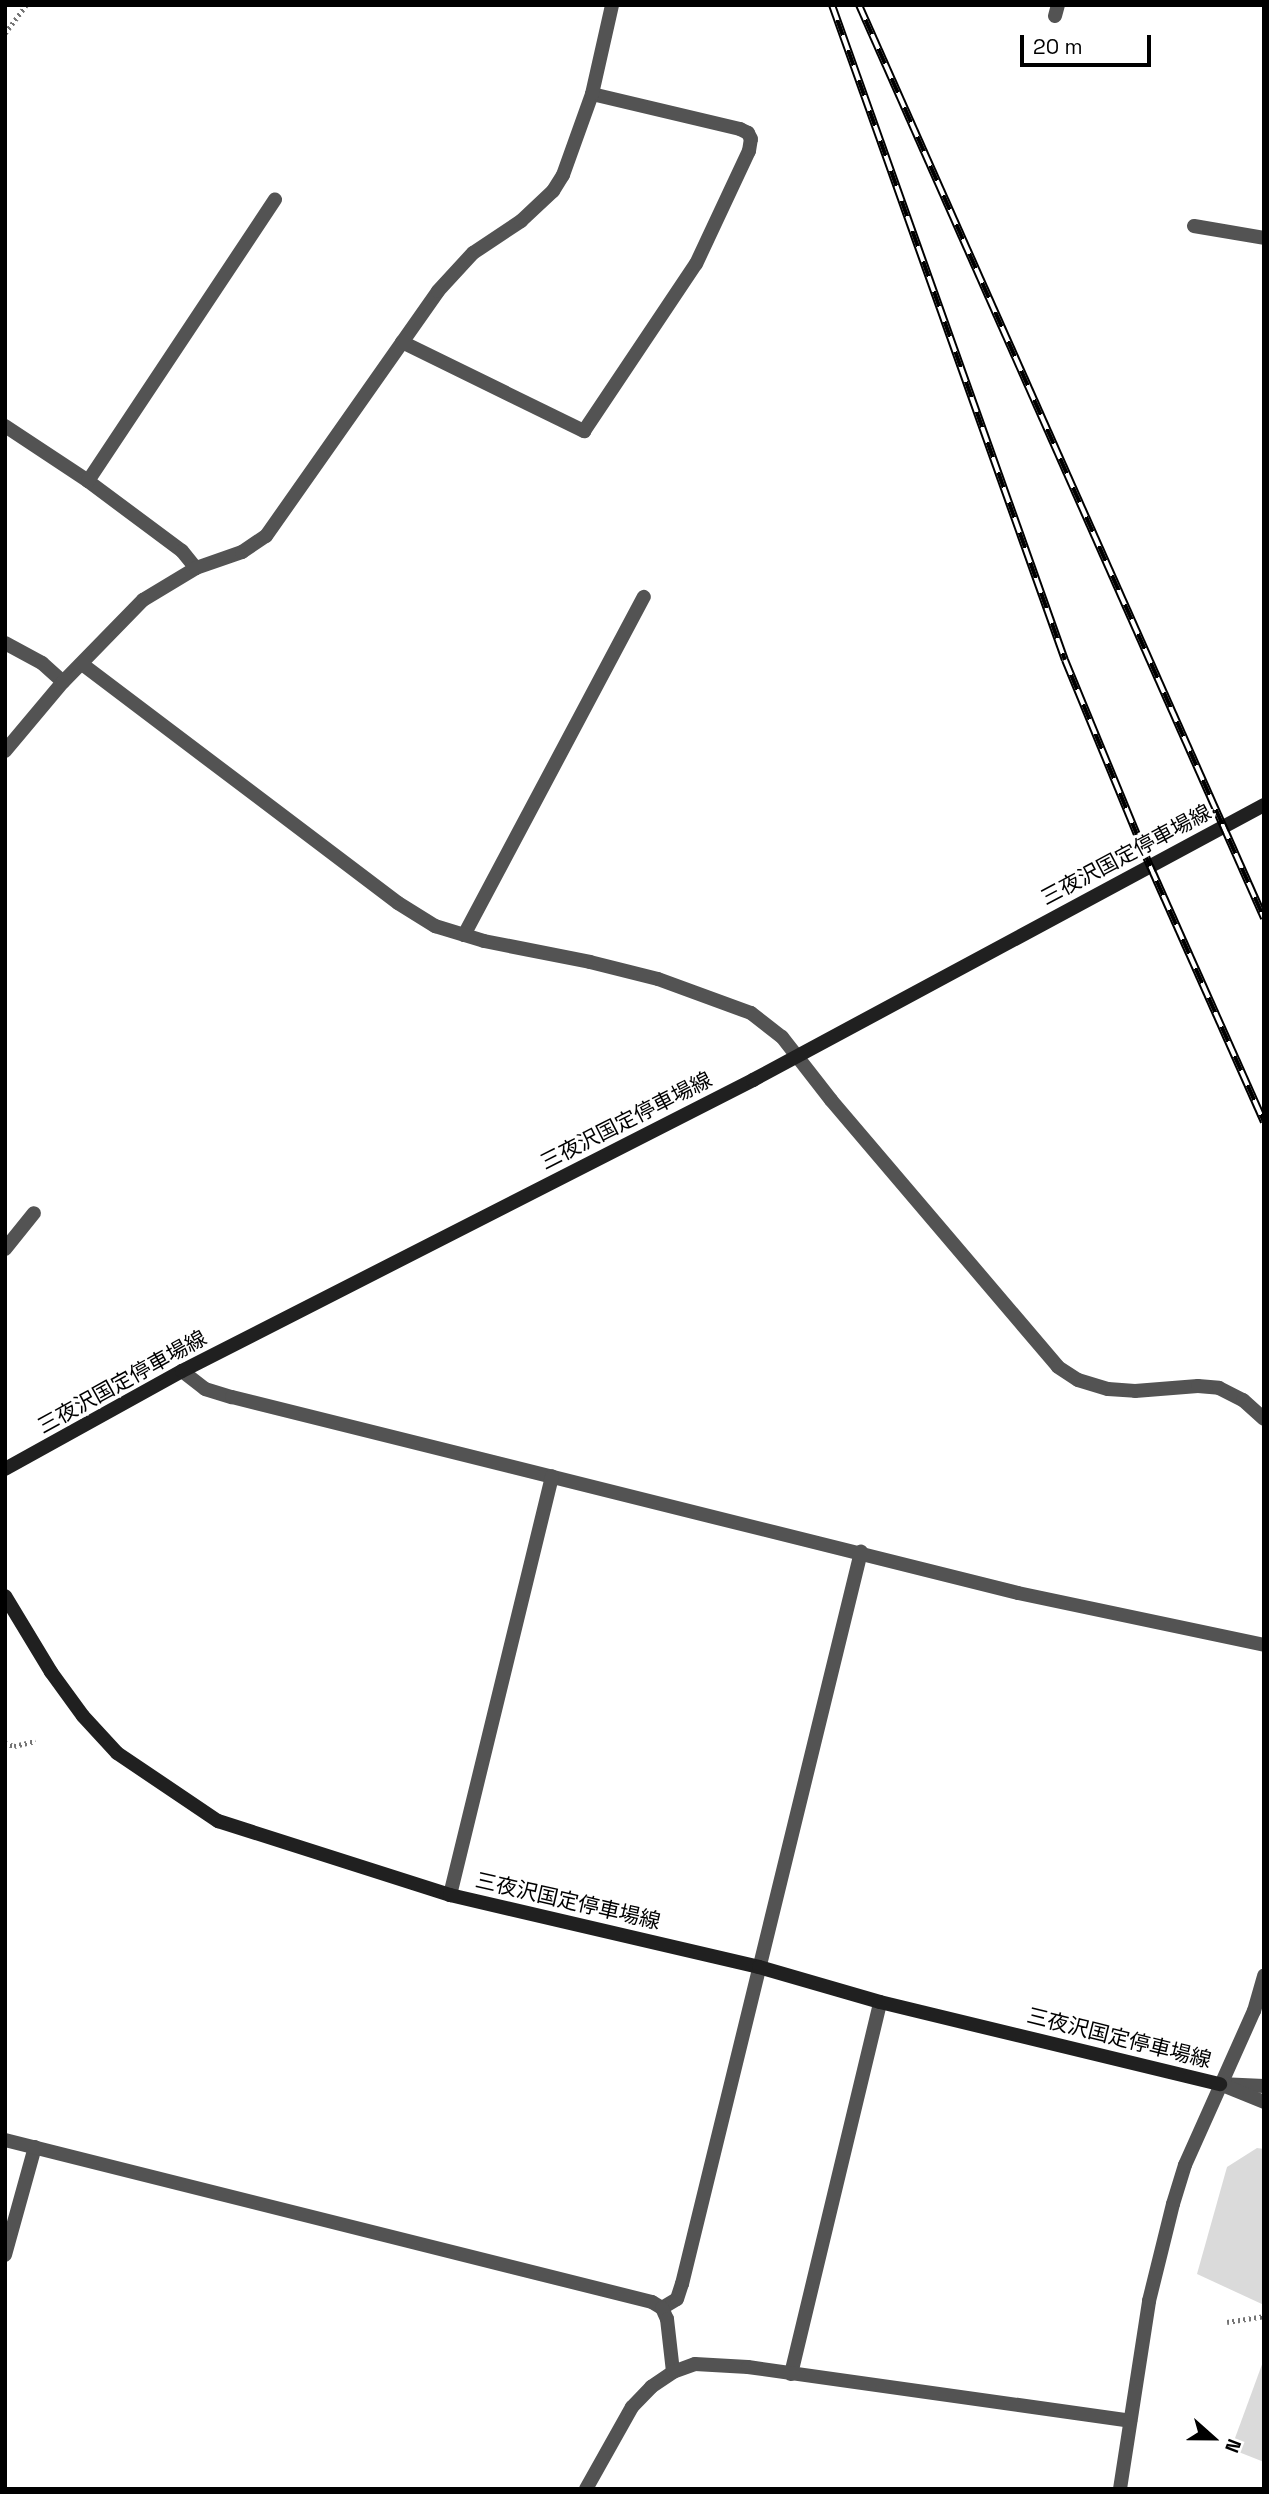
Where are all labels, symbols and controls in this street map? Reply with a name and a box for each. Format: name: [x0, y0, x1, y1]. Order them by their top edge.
scale bar: [1024, 21, 1155, 65]
text: 20 m: [1033, 33, 1083, 60]
street label: 三夜沢国定停車場線: [1037, 800, 1215, 910]
street label: 三夜沢国定停車場線: [536, 1067, 716, 1175]
street label: 三夜沢国定停車場線: [33, 1325, 211, 1439]
street label: 三夜沢国定停車場線: [473, 1867, 663, 1935]
street label: 三夜沢国定停車場線: [1024, 2003, 1214, 2073]
north arrow: [1178, 2403, 1248, 2473]
text: N: [1219, 2435, 1247, 2456]

